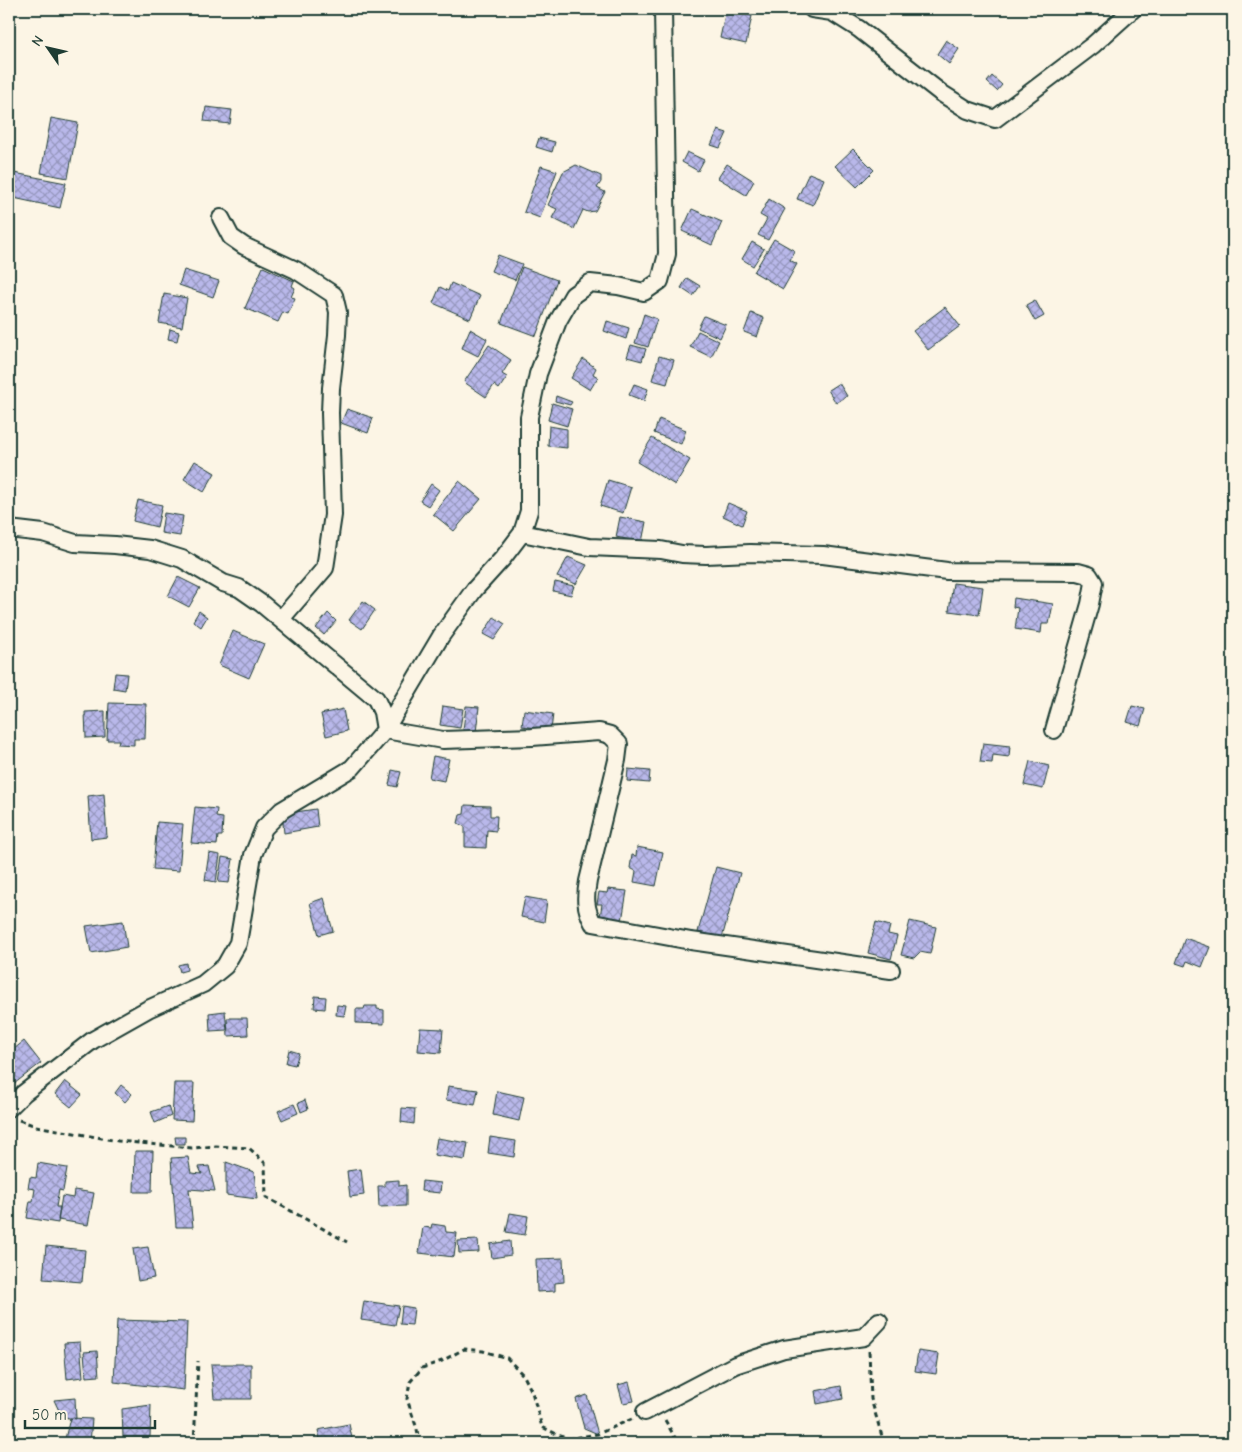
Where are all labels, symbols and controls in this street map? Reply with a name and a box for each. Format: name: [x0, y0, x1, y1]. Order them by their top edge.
north arrow: [22, 22, 72, 72]
text: N: [28, 32, 47, 50]
scale bar: [25, 1397, 155, 1429]
text: 50 m: [32, 1406, 67, 1424]

